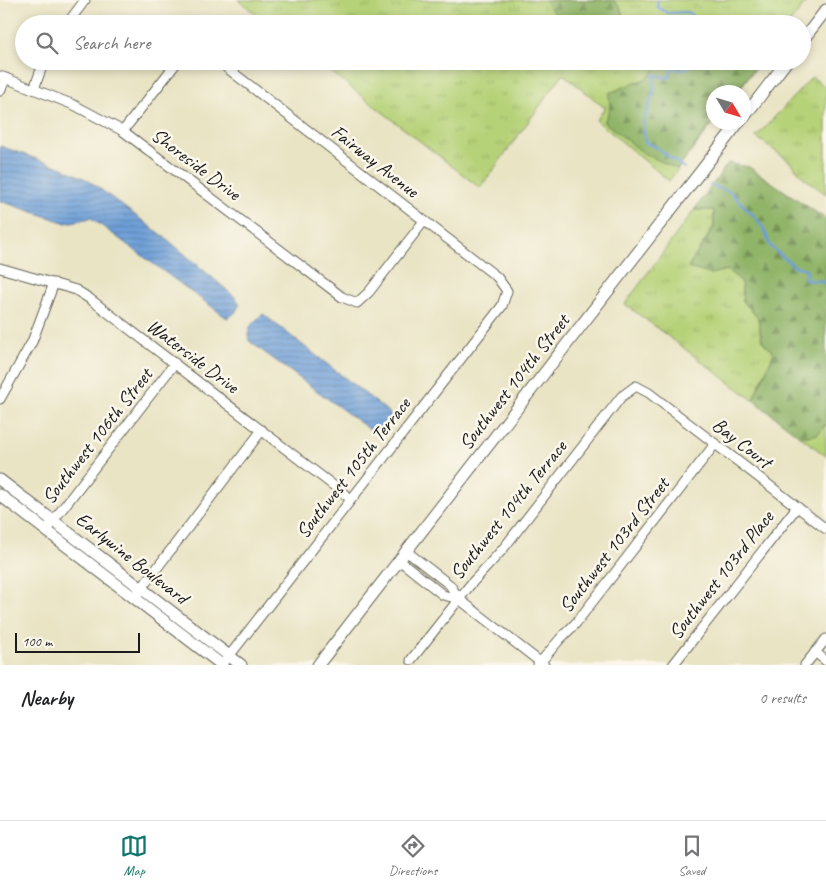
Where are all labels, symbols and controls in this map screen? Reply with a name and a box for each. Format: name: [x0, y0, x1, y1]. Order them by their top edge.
search box: [15, 15, 811, 70]
icon: search: [33, 29, 61, 57]
text: Search here: [73, 31, 150, 55]
north arrow: [706, 85, 751, 130]
street label: Fairway Avenue: [326, 119, 425, 204]
street label: Shoreside Drive: [146, 122, 247, 207]
street label: Southwest 104th Street: [453, 307, 576, 455]
street label: Waterside Drive: [142, 313, 245, 400]
street label: Southwest 106th Street: [36, 361, 159, 509]
street label: Southwest 105th Terrace: [290, 391, 417, 544]
street label: Bay Court: [707, 412, 779, 476]
street label: Southwest 104th Terrace: [444, 434, 573, 585]
street label: Southwest 103rd Street: [553, 470, 676, 618]
street label: Southwest 103rd Place: [663, 504, 780, 644]
street label: Earlywine Boulevard: [71, 506, 196, 612]
scale bar: [15, 630, 140, 653]
text: 100 m: [22, 633, 52, 650]
text: Nearby: [20, 685, 73, 711]
text: 0 results: [759, 688, 806, 708]
tab: Map: [120, 832, 148, 879]
tab: Directions: [389, 832, 437, 879]
tab: Saved: [678, 832, 706, 879]

